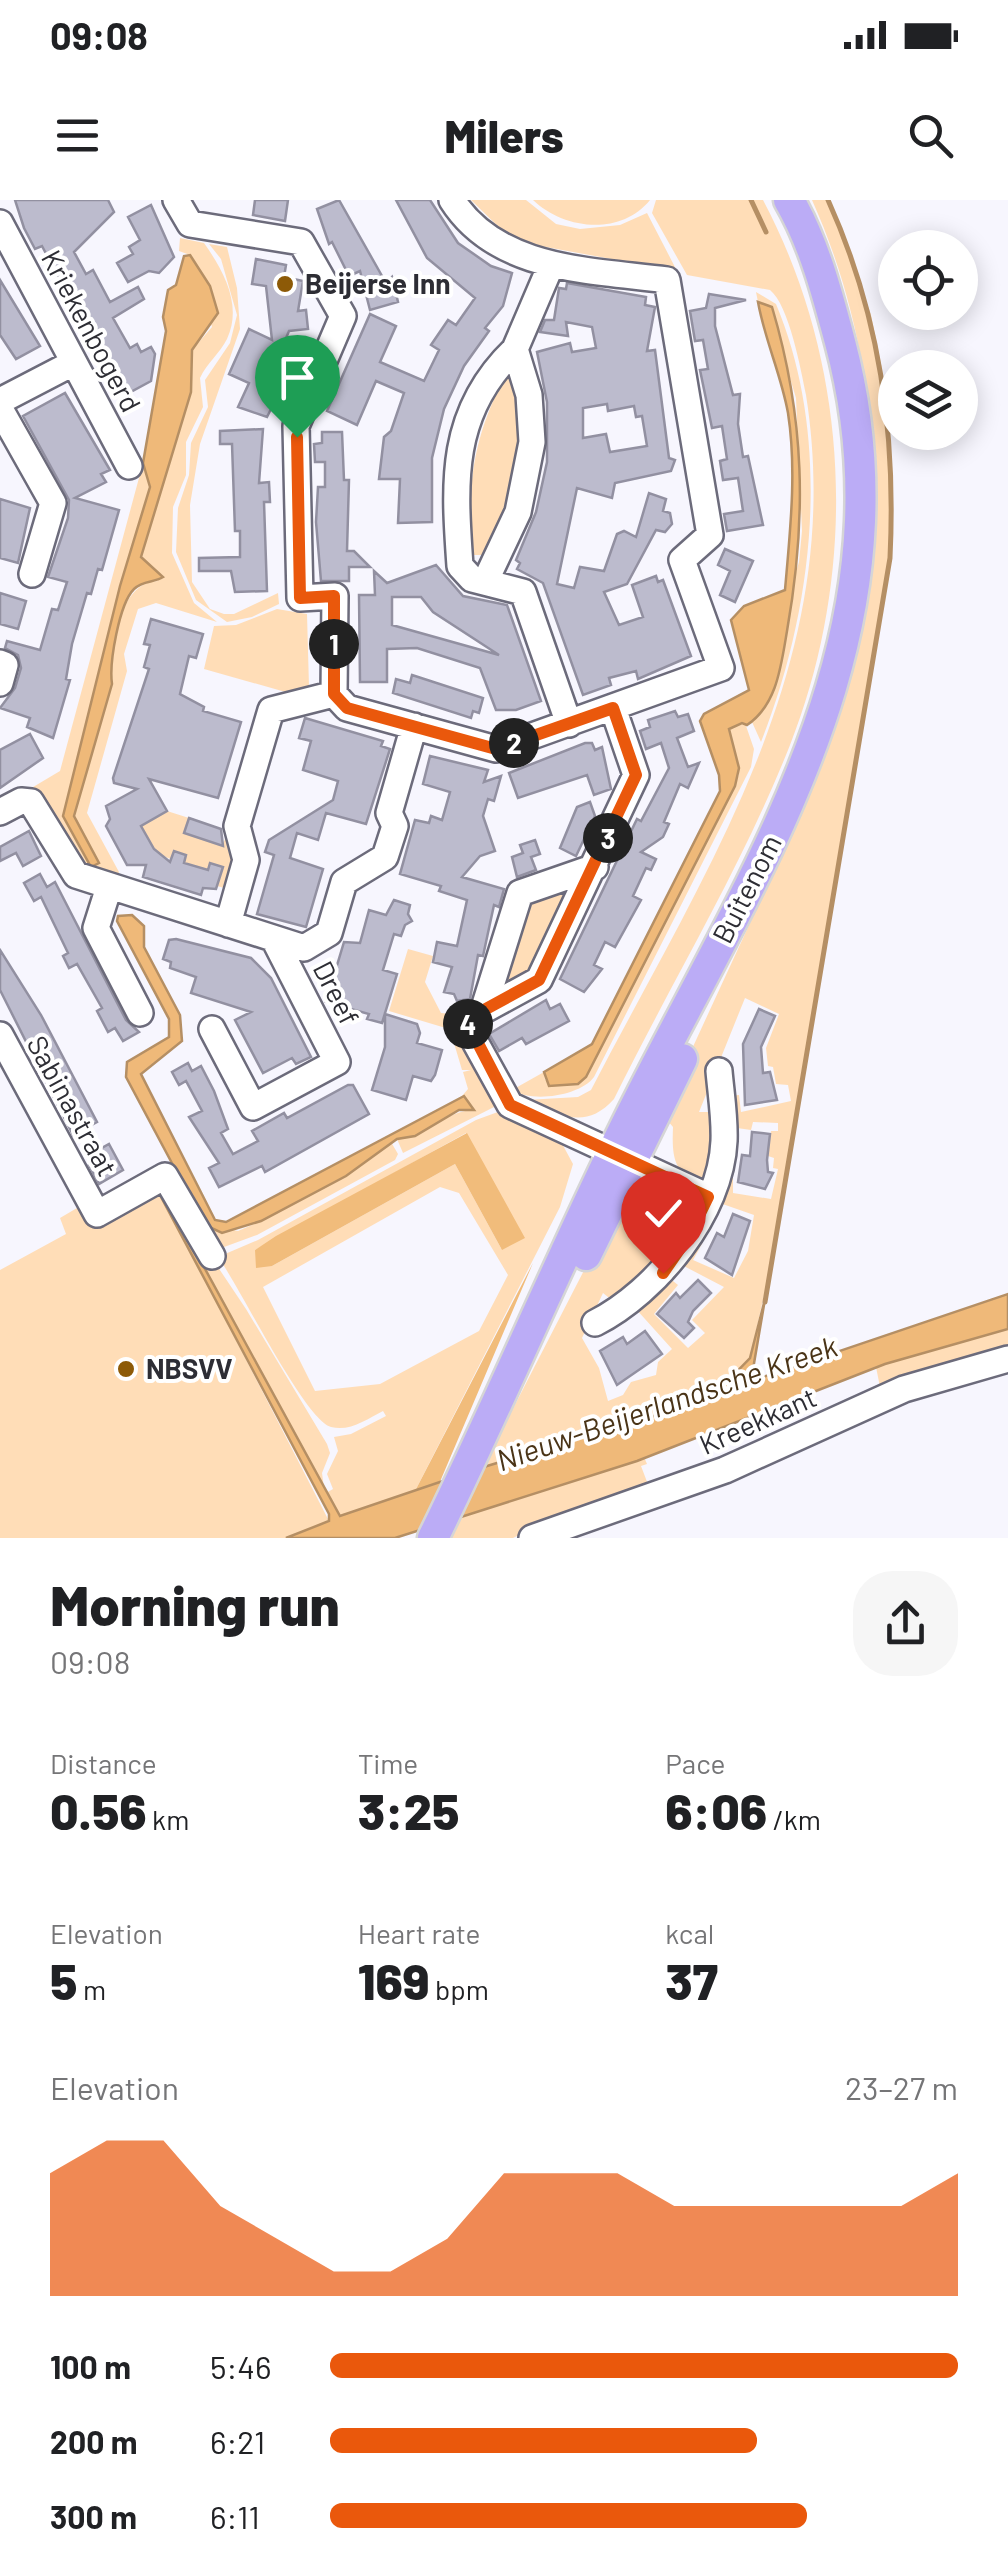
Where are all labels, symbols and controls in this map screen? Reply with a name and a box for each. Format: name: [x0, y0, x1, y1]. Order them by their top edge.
text: 09:08: [50, 12, 148, 58]
icon: menu: [50, 108, 105, 163]
text: Milers: [444, 108, 564, 162]
icon: search: [903, 108, 958, 163]
map controls: [878, 230, 978, 450]
button: locate: [878, 230, 978, 330]
street label: Kriekenbogerd: [35, 244, 149, 417]
place label: Beijerse Inn: [305, 266, 451, 300]
marker: Beijerse Inn: [274, 273, 296, 295]
pin: [255, 335, 340, 438]
icon: arrive: [270, 350, 325, 405]
button: layers: [878, 350, 978, 450]
pin: 1: [309, 619, 359, 669]
text: 1: [329, 627, 339, 661]
pin: 2: [489, 718, 539, 768]
text: 2: [506, 726, 522, 760]
pin: 3: [583, 813, 633, 863]
text: 3: [600, 821, 616, 855]
street label: Buitenom: [704, 829, 788, 949]
street label: Dreef: [307, 955, 367, 1030]
pin: 4: [443, 999, 493, 1049]
text: 4: [460, 1007, 476, 1041]
street label: Sabinastraat: [20, 1030, 125, 1181]
pin: [621, 1171, 706, 1274]
icon: check: [636, 1186, 691, 1241]
water label: Nieuw-Beijerlandsche Kreek: [491, 1327, 842, 1477]
place label: NBSVV: [146, 1351, 233, 1385]
marker: NBSVV: [115, 1358, 137, 1380]
street label: Kreekkant: [694, 1379, 821, 1461]
text: Morning run: [50, 1571, 340, 1637]
button: share: [853, 1571, 958, 1676]
text: 09:08: [50, 1642, 130, 1680]
text: Distance: [50, 1746, 157, 1780]
text: Time: [358, 1746, 418, 1780]
text: Pace: [665, 1746, 726, 1780]
text: 0.56: [50, 1780, 147, 1840]
text: 3:25: [358, 1780, 459, 1840]
text: 6:06: [665, 1780, 767, 1840]
text: km: [147, 1802, 189, 1836]
text: /km: [767, 1802, 821, 1836]
text: Elevation: [50, 1916, 163, 1950]
text: Heart rate: [358, 1916, 480, 1950]
text: kcal: [665, 1916, 714, 1950]
text: 5: [50, 1950, 77, 2010]
text: 169: [358, 1950, 429, 2010]
text: 37: [665, 1950, 718, 2010]
text: m: [77, 1972, 106, 2006]
text: bpm: [429, 1972, 489, 2006]
text: Elevation: [50, 2068, 179, 2106]
text: 23–27 m: [845, 2068, 958, 2106]
text: 100 m: [50, 2347, 131, 2385]
text: 5:46: [210, 2347, 271, 2385]
text: 200 m: [50, 2422, 138, 2460]
text: 6:21: [210, 2422, 265, 2460]
text: 300 m: [50, 2497, 137, 2535]
text: 6:11: [210, 2497, 260, 2535]

